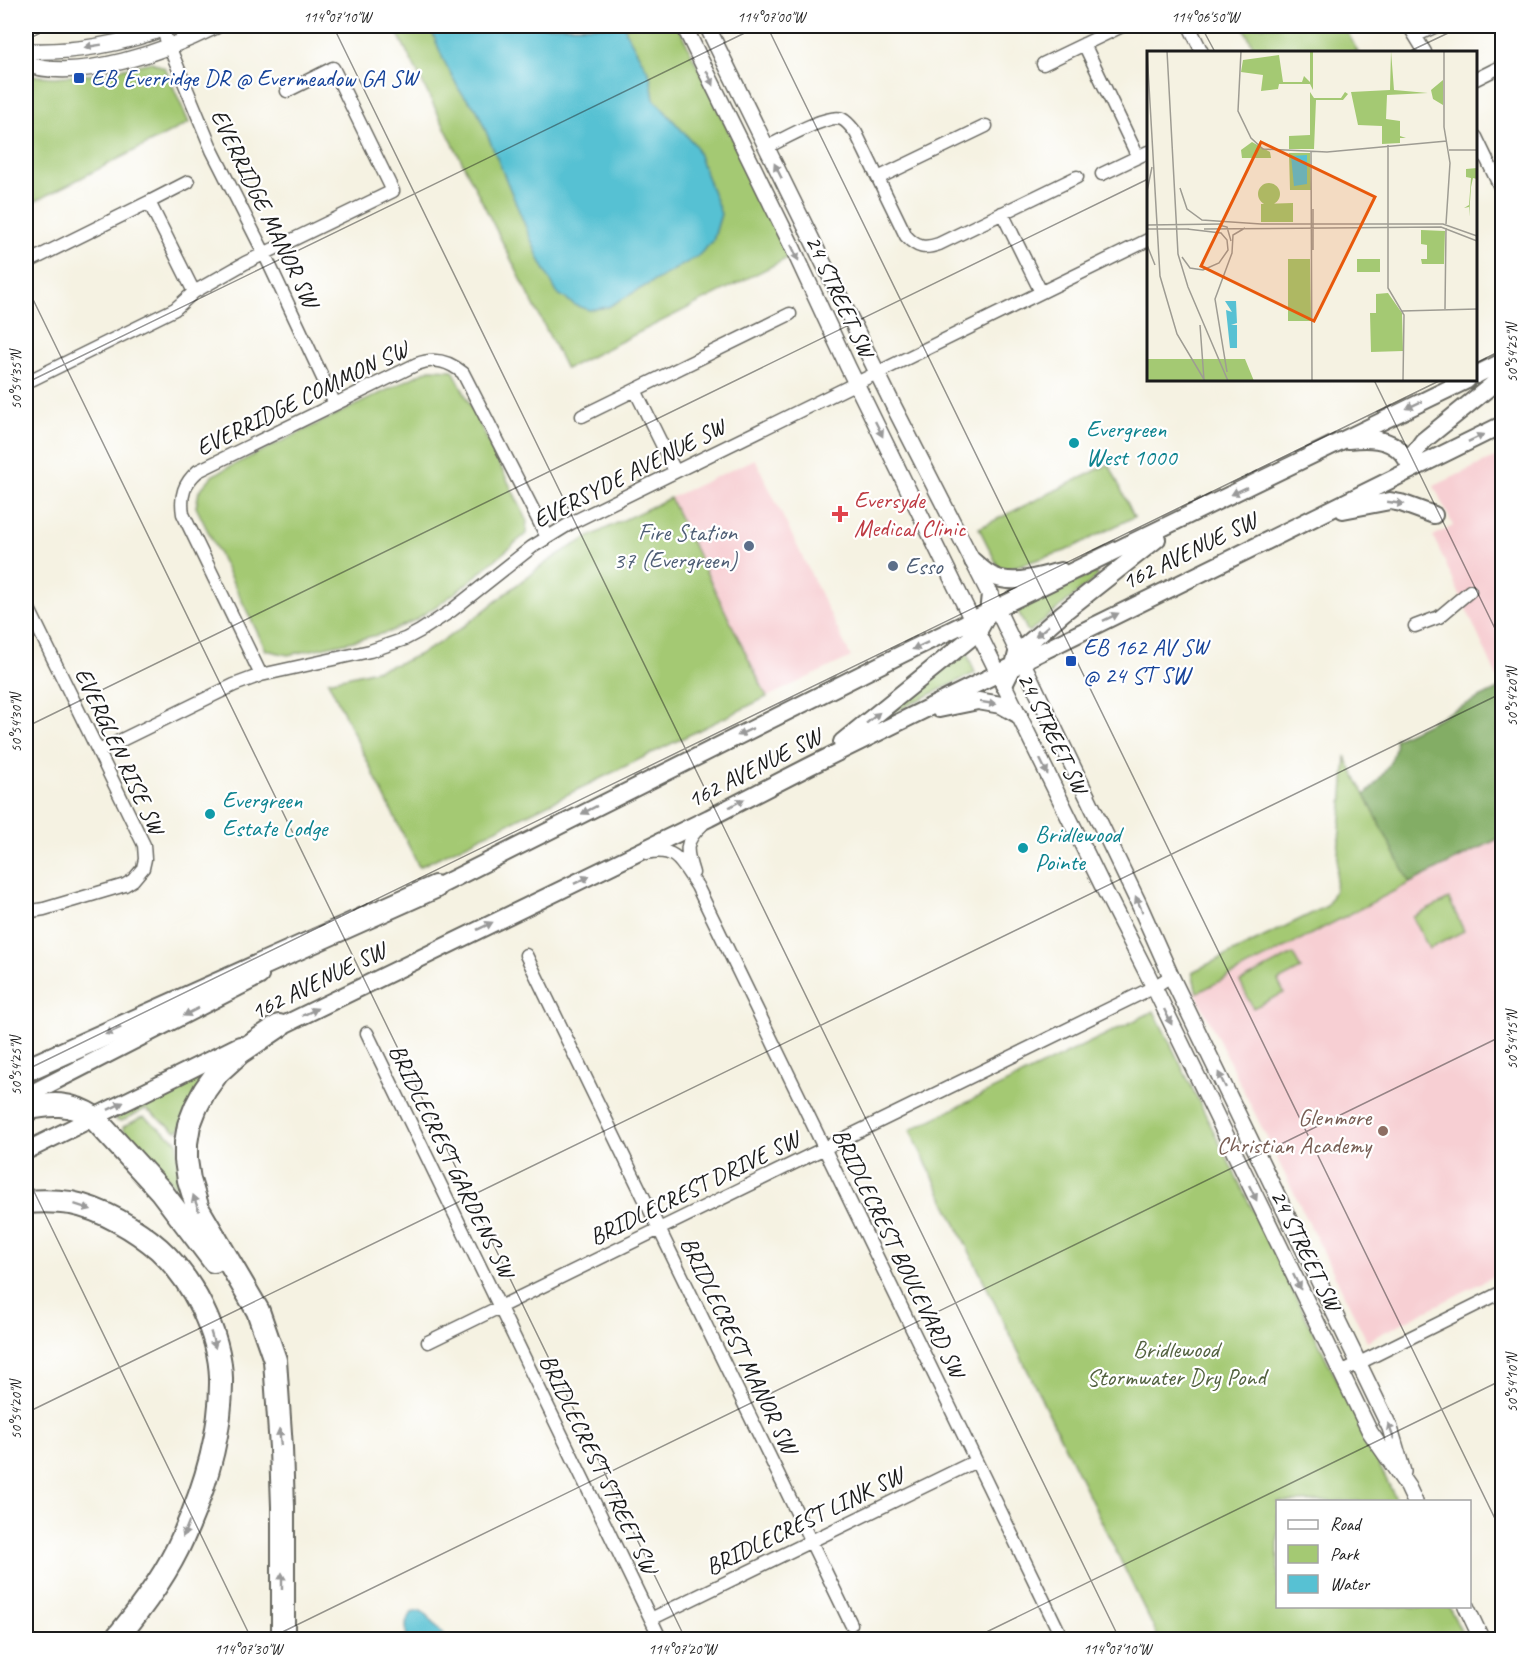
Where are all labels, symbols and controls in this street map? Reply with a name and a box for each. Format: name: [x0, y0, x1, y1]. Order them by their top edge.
text: 114°07'10"W: [303, 8, 374, 27]
text: 114°07'00"W: [737, 8, 808, 27]
text: 114°06'50"W: [1171, 8, 1242, 27]
one-way arrow: [83, 42, 102, 51]
inset map: [1147, 51, 1477, 381]
place label: EB Everridge DR @ Evermeadow GA SW: [91, 63, 420, 93]
one-way arrow: [704, 69, 714, 87]
marker: EB Everridge DR @ Evermeadow GA SW: [72, 71, 86, 85]
street label: EVERRIDGE MANOR SW: [204, 104, 328, 316]
one-way arrow: [774, 162, 783, 179]
street label: 24 STREET SW: [799, 230, 883, 364]
one-way arrow: [791, 245, 800, 262]
text: 50°54'25"N: [1503, 320, 1522, 383]
street label: EVERRIDGE COMMON SW: [191, 332, 415, 462]
text: 50°54'35"N: [7, 347, 26, 410]
one-way arrow: [1405, 400, 1423, 410]
street label: EVERSYDE AVENUE SW: [528, 410, 733, 534]
place label: Evergreen West 1000: [1086, 414, 1179, 472]
one-way arrow: [875, 421, 884, 438]
one-way arrow: [1467, 433, 1485, 443]
marker: Evergreen West 1000: [1067, 436, 1081, 450]
place label: Eversyde Medical Clinic: [854, 485, 966, 543]
one-way arrow: [1230, 486, 1247, 496]
one-way arrow: [1387, 499, 1406, 508]
street label: 162 AVENUE SW: [1117, 503, 1265, 597]
marker: Eversyde Medical Clinic: [831, 505, 849, 523]
place label: Fire Station 37 (Evergreen): [613, 517, 738, 575]
marker: Fire Station 37 (Evergreen): [742, 539, 756, 553]
place label: Esso: [905, 551, 944, 581]
marker: Esso: [886, 559, 900, 573]
one-way arrow: [1103, 612, 1120, 621]
one-way arrow: [1035, 624, 1050, 637]
place label: EB 162 AV SW @ 24 ST SW: [1083, 632, 1211, 690]
one-way arrow: [911, 641, 929, 651]
marker: EB 162 AV SW @ 24 ST SW: [1064, 654, 1078, 668]
street label: EVERGLEN RISE SW: [68, 663, 173, 842]
text: 50°54'20"N: [1503, 664, 1522, 727]
street label: 24 STREET SW: [1011, 667, 1096, 801]
text: 50°54'30"N: [7, 690, 26, 753]
one-way arrow: [979, 698, 998, 707]
one-way arrow: [865, 711, 881, 724]
street label: 162 AVENUE SW: [682, 719, 830, 815]
one-way arrow: [737, 728, 754, 737]
one-way arrow: [1040, 759, 1049, 776]
place label: Evergreen Estate Lodge: [222, 785, 330, 843]
one-way arrow: [729, 798, 746, 808]
one-way arrow: [581, 805, 598, 815]
marker: Evergreen Estate Lodge: [203, 807, 217, 821]
place label: Bridlewood Pointe: [1035, 819, 1124, 877]
marker: Bridlewood Pointe: [1016, 841, 1030, 855]
one-way arrow: [573, 875, 590, 884]
one-way arrow: [1134, 896, 1143, 913]
one-way arrow: [477, 922, 494, 931]
street label: 162 AVENUE SW: [246, 933, 394, 1027]
one-way arrow: [182, 1007, 199, 1016]
one-way arrow: [301, 1007, 318, 1016]
text: 50°54'15"N: [1503, 1007, 1522, 1070]
one-way arrow: [1164, 1009, 1173, 1026]
one-way arrow: [105, 1026, 122, 1035]
text: 50°54'25"N: [7, 1033, 26, 1096]
street label: BRIDLECREST GARDENS SW: [382, 1039, 523, 1285]
one-way arrow: [1218, 1072, 1227, 1089]
one-way arrow: [107, 1101, 124, 1111]
place label: Glenmore Christian Academy: [1217, 1102, 1373, 1160]
street label: BRIDLECREST DRIVE SW: [584, 1122, 808, 1252]
street label: BRIDLECREST BOULEVARD SW: [825, 1123, 974, 1385]
marker: Glenmore Christian Academy: [1376, 1124, 1390, 1138]
one-way arrow: [1249, 1184, 1258, 1201]
street label: 24 STREET SW: [1264, 1184, 1349, 1318]
one-way arrow: [191, 1194, 201, 1212]
one-way arrow: [74, 1203, 92, 1213]
street label: BRIDLECREST MANOR SW: [674, 1232, 806, 1462]
one-way arrow: [1292, 1274, 1302, 1291]
one-way arrow: [209, 1331, 218, 1349]
park label: Bridlewood Stormwater Dry Pond: [1086, 1334, 1269, 1392]
street label: BRIDLECREST STREET SW: [533, 1349, 666, 1581]
text: 50°54'10"N: [1503, 1350, 1522, 1413]
text: 50°54'20"N: [7, 1377, 26, 1440]
one-way arrow: [1385, 1422, 1395, 1440]
one-way arrow: [275, 1427, 285, 1446]
street label: BRIDLECREST LINK SW: [700, 1458, 912, 1582]
legend: [1276, 1500, 1471, 1608]
text: Road: [1330, 1513, 1363, 1535]
one-way arrow: [181, 1521, 191, 1539]
text: Park: [1330, 1543, 1360, 1565]
one-way arrow: [277, 1572, 287, 1591]
text: Water: [1330, 1573, 1371, 1595]
text: 114°07'30"W: [214, 1640, 285, 1659]
text: 114°07'20"W: [648, 1640, 719, 1659]
text: 114°07'10"W: [1083, 1640, 1154, 1659]

